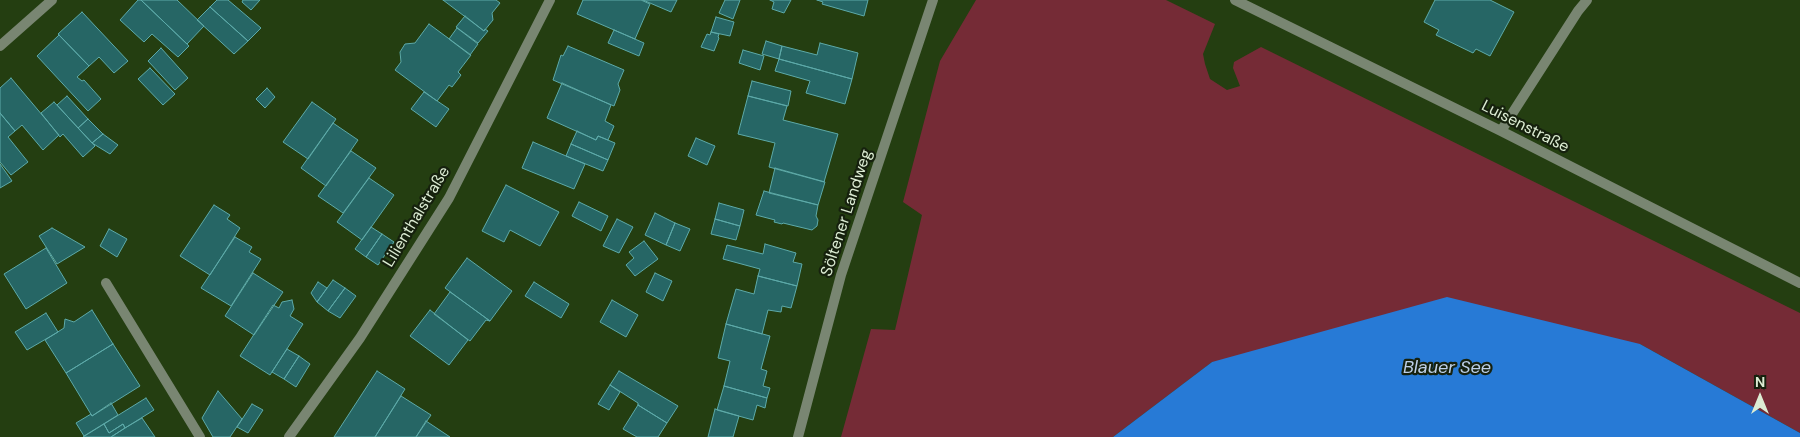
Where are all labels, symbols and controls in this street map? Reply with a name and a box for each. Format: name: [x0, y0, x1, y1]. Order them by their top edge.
street label: Luisenstraße: [1478, 97, 1572, 157]
street label: Söltener Landweg: [817, 147, 877, 279]
street label: Lilienthalstraße: [379, 163, 455, 271]
water label: Blauer See: [1403, 357, 1491, 379]
north arrow: [1735, 372, 1785, 422]
text: N: [1755, 373, 1765, 391]

